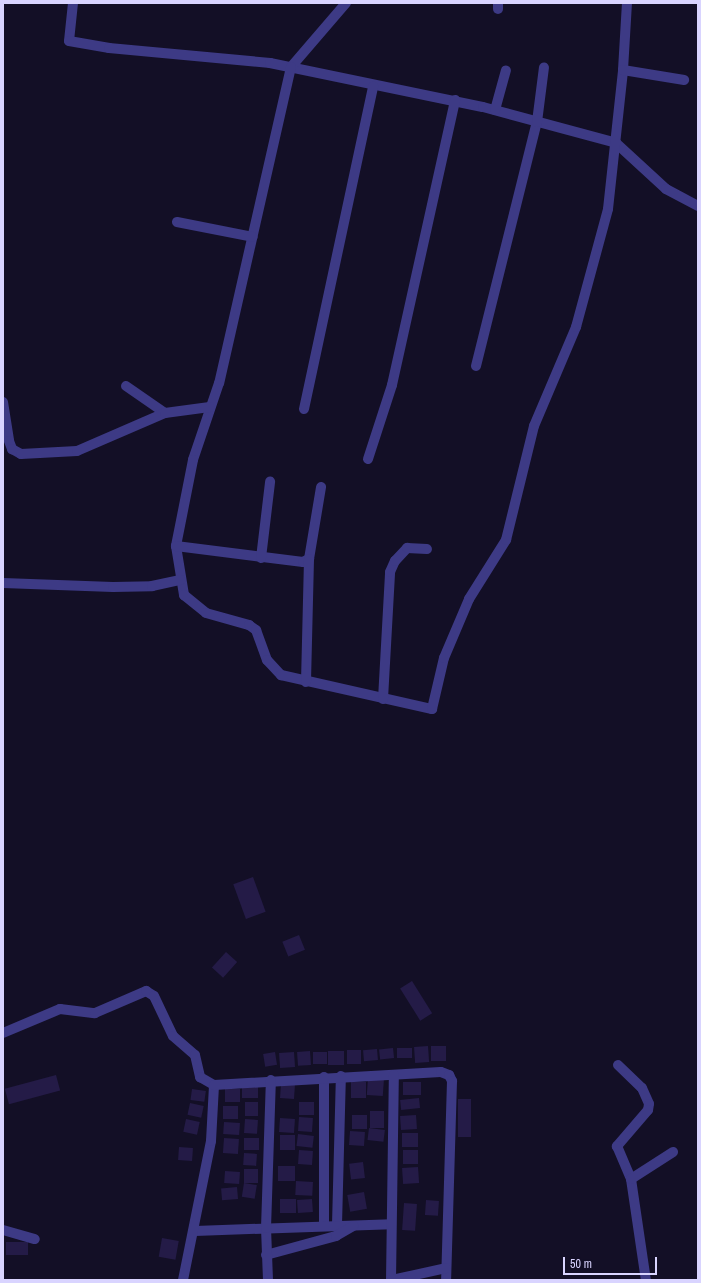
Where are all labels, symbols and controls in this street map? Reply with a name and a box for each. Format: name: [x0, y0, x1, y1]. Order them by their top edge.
scale bar: [565, 1249, 659, 1275]
text: 50 m: [570, 1256, 592, 1272]

